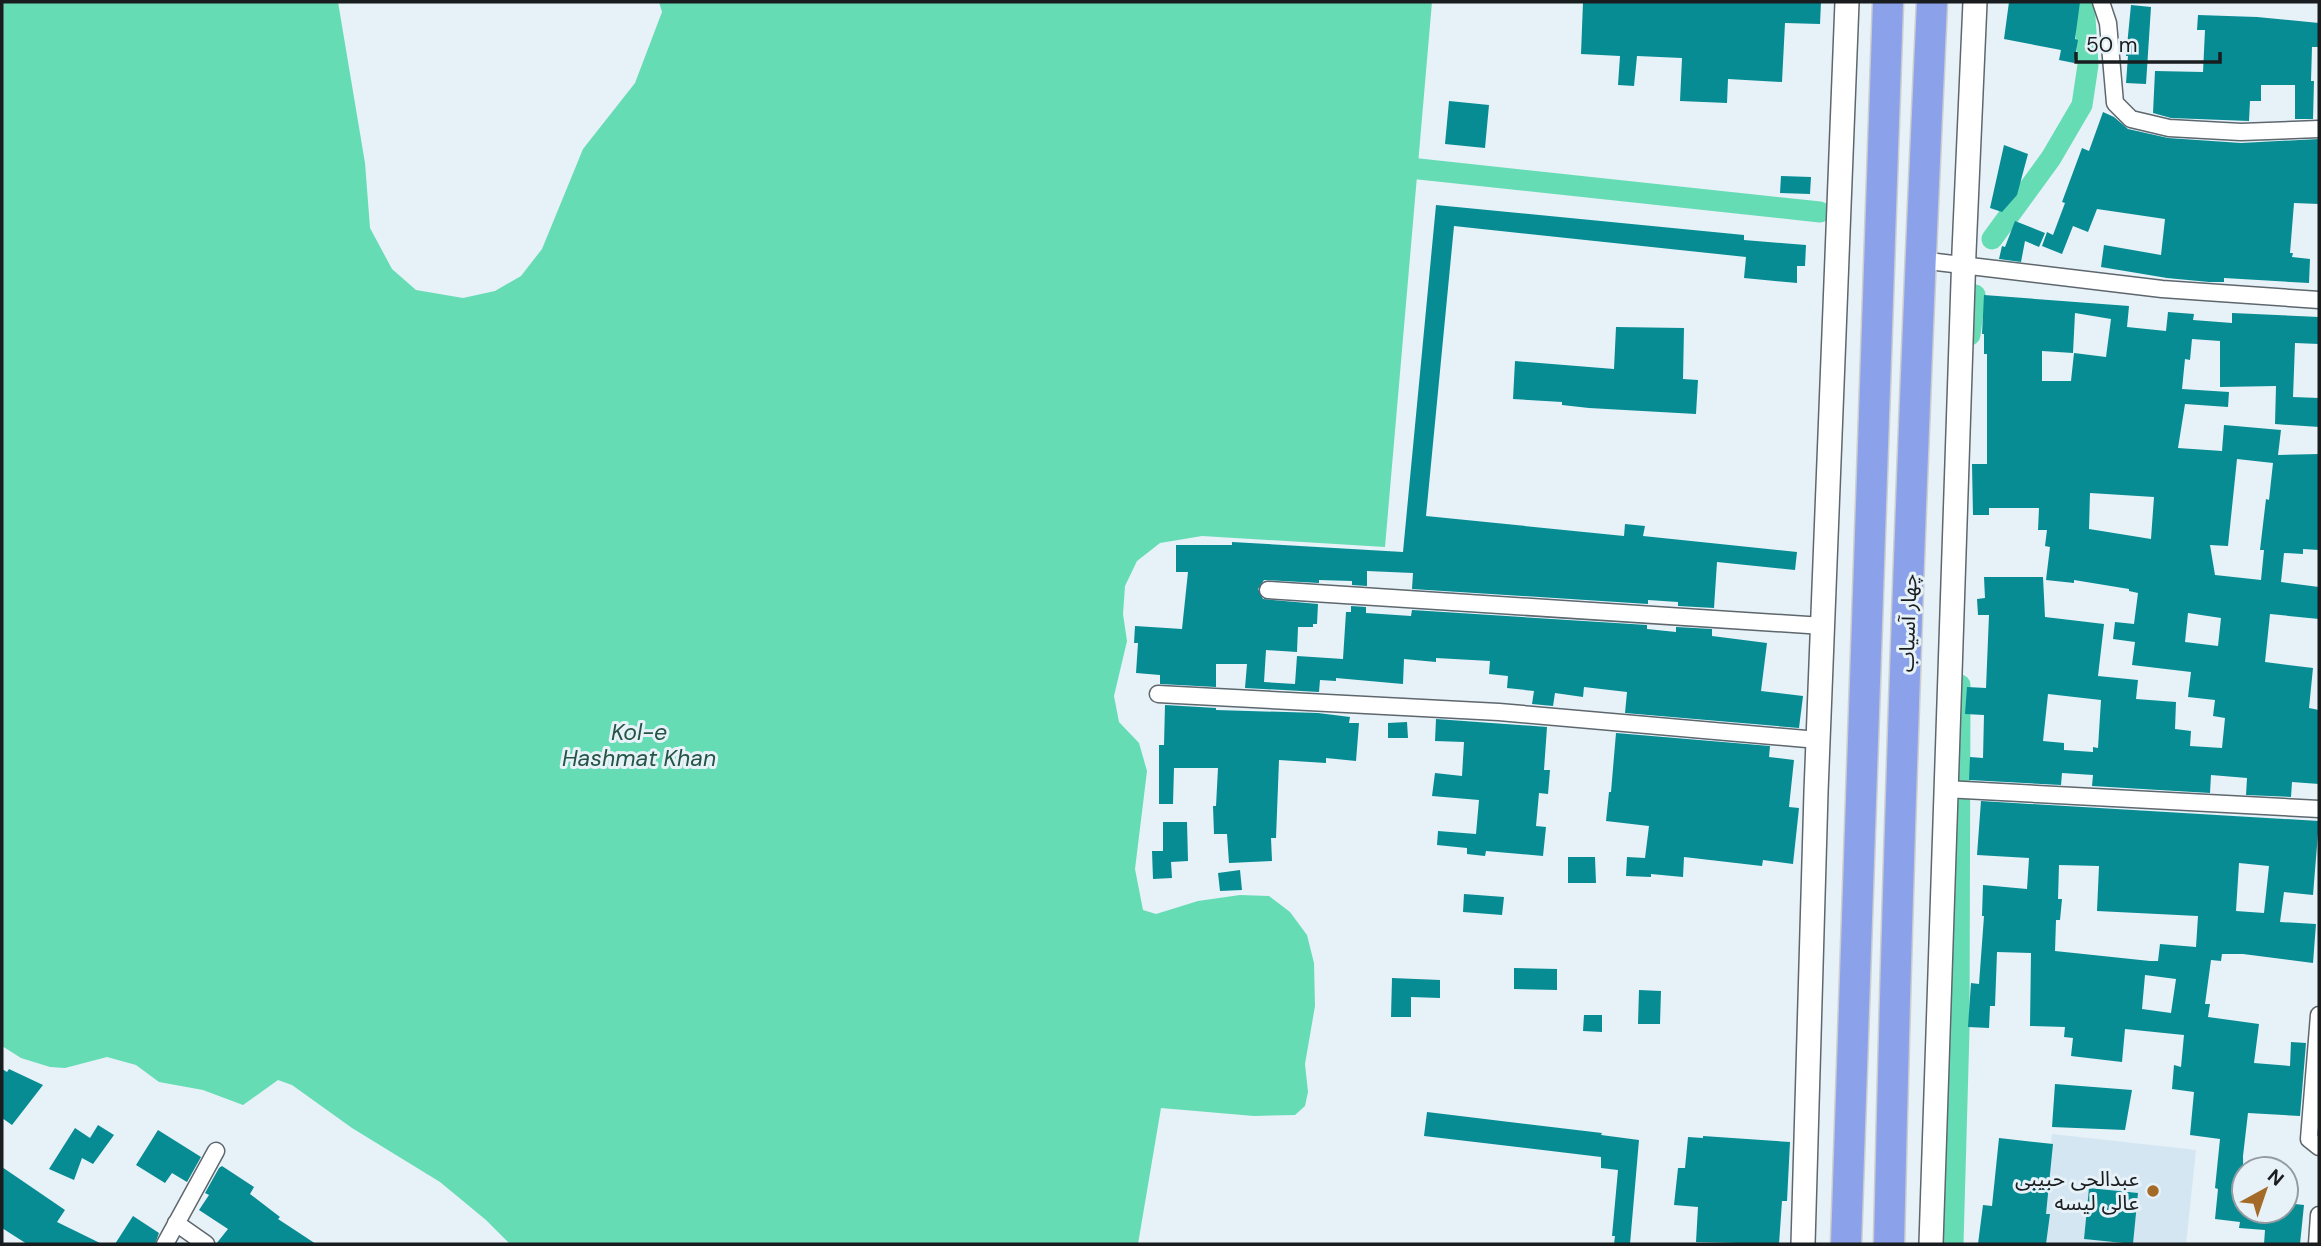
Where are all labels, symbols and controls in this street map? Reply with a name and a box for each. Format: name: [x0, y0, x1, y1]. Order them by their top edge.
scale bar: [2076, 21, 2220, 65]
text: 50 m: [2086, 31, 2137, 59]
street label: چهار آسیاب: [1892, 573, 1924, 673]
water label: Kol-e Hashmat Khan: [562, 717, 716, 773]
north arrow: [2230, 1155, 2300, 1225]
text: N: [2262, 1163, 2289, 1191]
place label: عبدالحی حبیبی عالی لیسه: [2015, 1165, 2139, 1217]
marker: عبدالحی حبیبی عالی لیسه: [2145, 1183, 2161, 1199]

